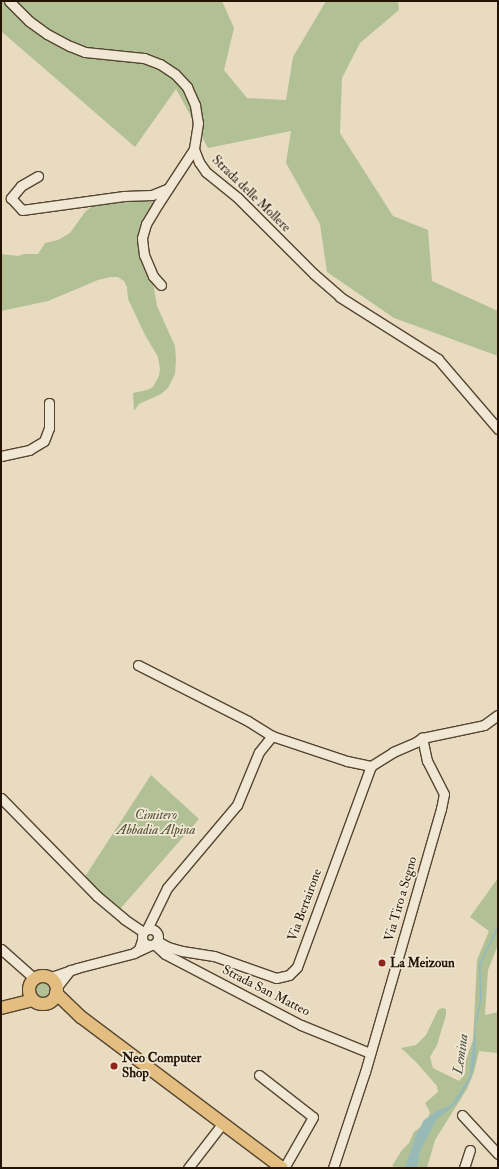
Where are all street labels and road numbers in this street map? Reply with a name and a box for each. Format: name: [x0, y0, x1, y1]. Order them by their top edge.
street label: Strada delle Mollere: [208, 152, 294, 236]
street label: Via Tiro a Segno: [381, 855, 421, 943]
street label: Via Bertairone: [285, 867, 325, 943]
street label: Strada San Matteo: [220, 962, 312, 1020]

